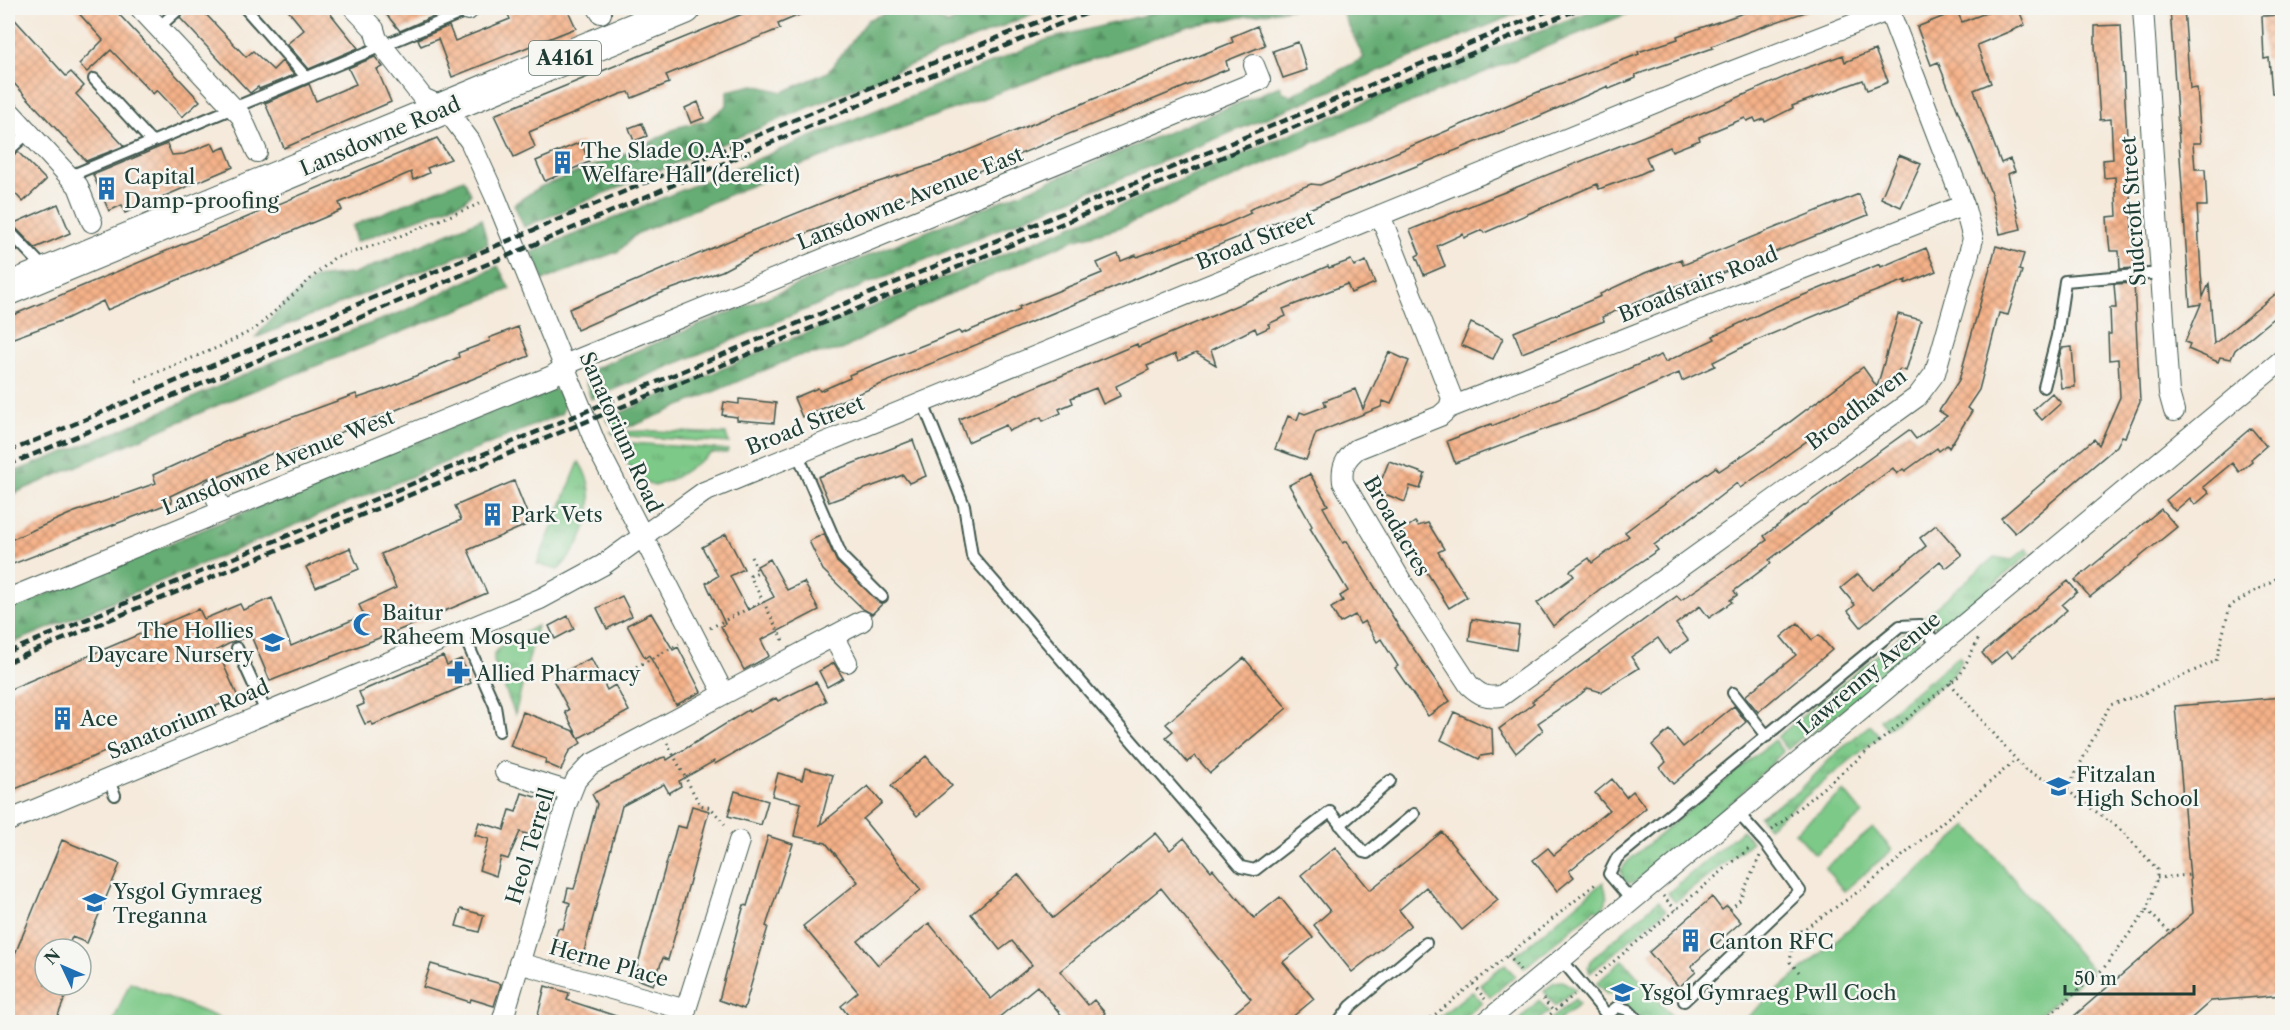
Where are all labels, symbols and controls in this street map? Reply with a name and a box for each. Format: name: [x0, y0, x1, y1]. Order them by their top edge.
road number: A4161: [529, 41, 601, 75]
street label: Lansdowne Road: [296, 91, 464, 181]
street label: Sudcroft Street: [2115, 135, 2151, 287]
place label: The Slade O.A.P. Welfare Hall (derelict): [580, 138, 800, 187]
street label: Lansdowne Avenue East: [793, 141, 1027, 255]
building icon: The Slade O.A.P. Welfare Hall (derelict): [550, 149, 576, 175]
place label: Capital Damp-proofing: [124, 164, 280, 213]
building icon: Capital Damp-proofing: [93, 175, 119, 201]
street label: Broad Street: [1192, 205, 1318, 275]
street label: Broadstairs Road: [1615, 241, 1781, 327]
street label: Sanatorium Road: [574, 348, 668, 516]
street label: Broadhaven: [1801, 363, 1911, 455]
street label: Broad Street: [742, 390, 868, 460]
street label: Lansdowne Avenue West: [158, 404, 398, 520]
street label: Broadacres: [1358, 471, 1436, 581]
building icon: Park Vets: [480, 501, 506, 527]
place label: Park Vets: [511, 502, 603, 527]
place label: Baitur Raheem Mosque: [382, 600, 550, 649]
street label: Lawrenny Avenue: [1793, 606, 1945, 740]
mosque icon: Baitur Raheem Mosque: [351, 611, 377, 637]
place label: The Hollies Daycare Nursery: [87, 618, 254, 667]
school or university icon: The Hollies Daycare Nursery: [259, 629, 285, 655]
pharmacy icon: Allied Pharmacy: [445, 660, 471, 686]
place label: Allied Pharmacy: [475, 661, 641, 686]
street label: Sanatorium Road: [103, 674, 273, 764]
building icon: Ace: [49, 705, 75, 731]
place label: Ace: [79, 706, 118, 731]
place label: Fitzalan High School: [2076, 762, 2199, 811]
school or university icon: Fitzalan High School: [2045, 773, 2071, 799]
street label: Heol Terrell: [500, 785, 560, 907]
place label: Ysgol Gymraeg Treganna: [112, 879, 262, 928]
school or university icon: Ysgol Gymraeg Treganna: [82, 890, 108, 916]
building icon: Canton RFC: [1678, 928, 1704, 954]
place label: Canton RFC: [1709, 929, 1834, 954]
street label: Herne Place: [547, 934, 671, 992]
north arrow: [33, 937, 93, 997]
text: N: [40, 945, 64, 969]
scale bar: [2065, 958, 2194, 996]
text: 50 m: [2074, 968, 2117, 990]
school or university icon: Ysgol Gymraeg Pwll Coch: [1609, 979, 1635, 1005]
place label: Ysgol Gymraeg Pwll Coch: [1639, 980, 1897, 1005]

